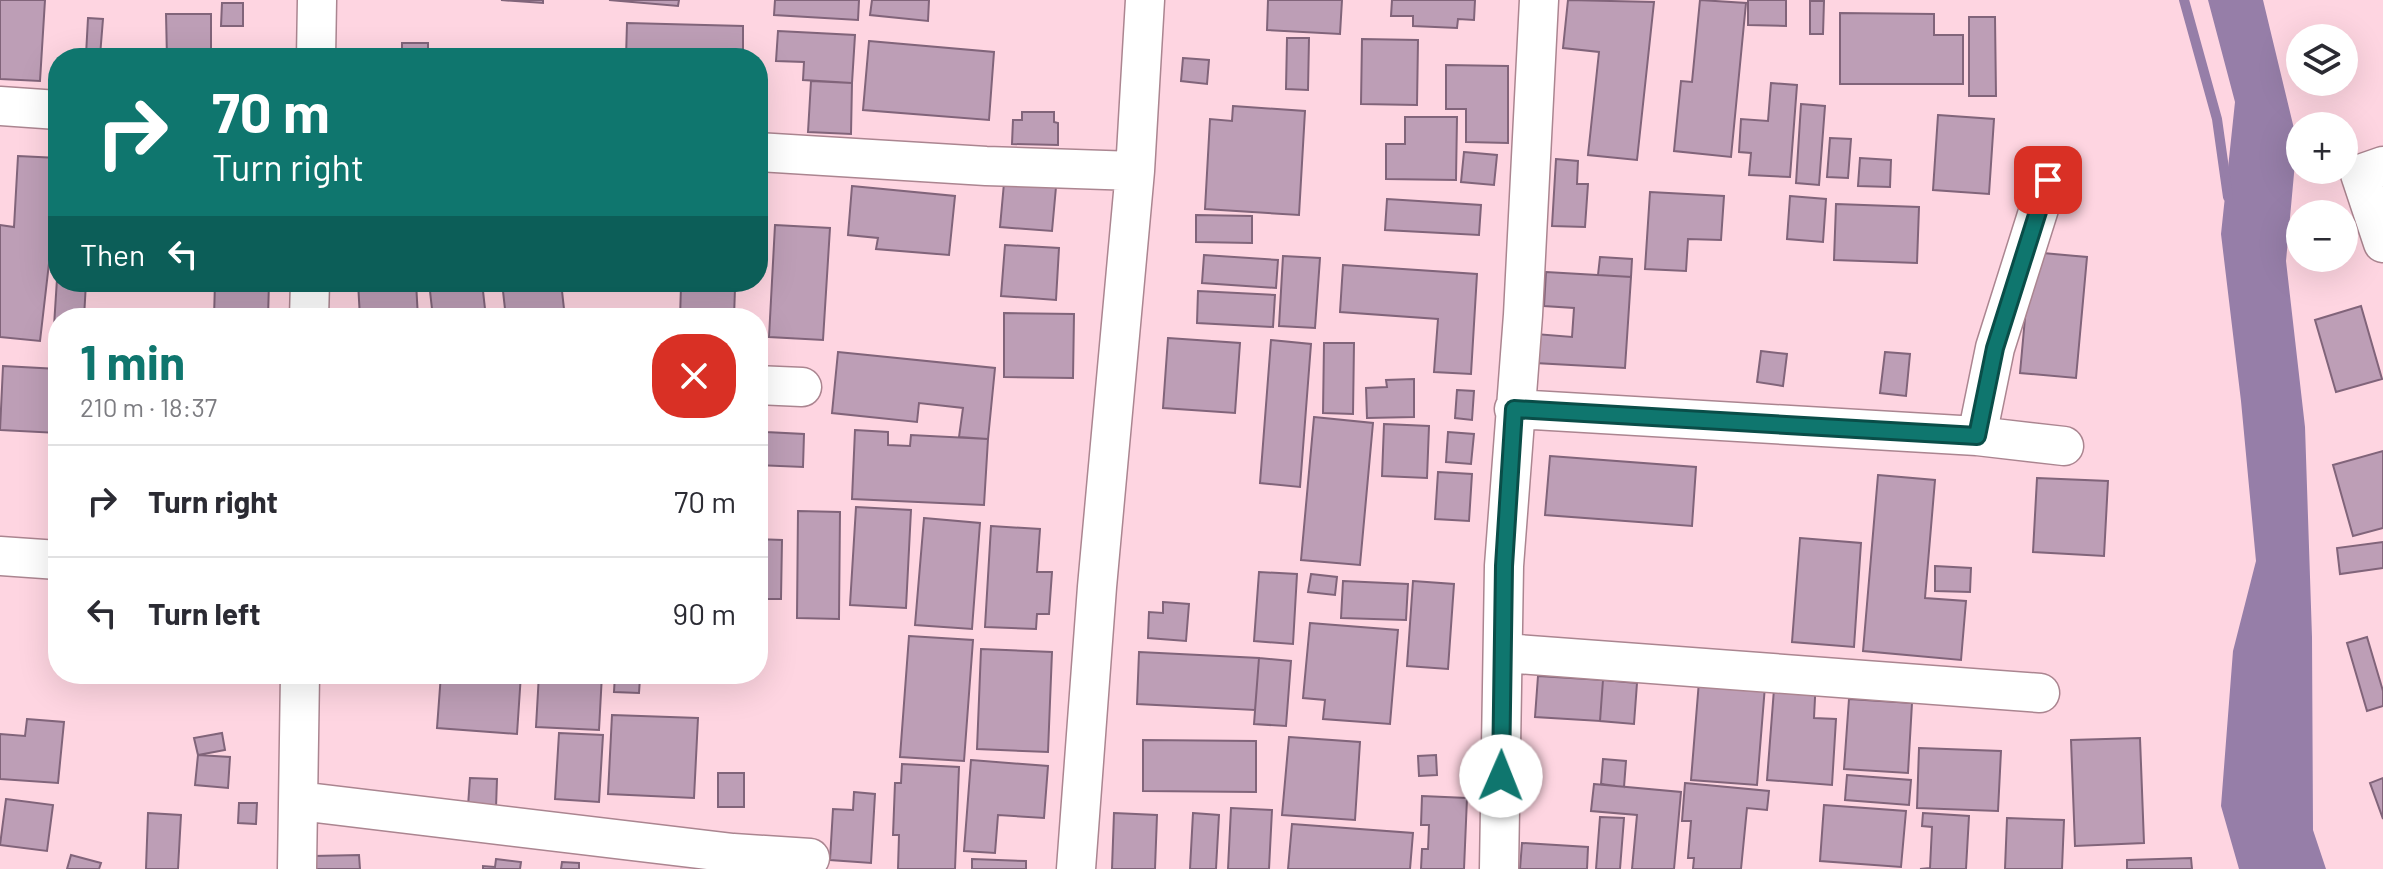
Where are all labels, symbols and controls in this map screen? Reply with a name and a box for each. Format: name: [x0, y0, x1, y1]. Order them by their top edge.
map controls: [2286, 24, 2358, 272]
button: layers: [2286, 24, 2358, 96]
text: 70 m: [212, 77, 330, 144]
icon: right: [80, 80, 184, 184]
button: +: [2286, 112, 2358, 184]
text: Turn right: [212, 145, 364, 188]
pin: [2014, 146, 2082, 214]
icon: arrive: [2026, 158, 2070, 202]
button: −: [2286, 200, 2358, 272]
icon: left: [161, 232, 205, 276]
text: Then: [80, 236, 145, 272]
text: 1 min: [80, 332, 185, 390]
button: close: [652, 334, 736, 418]
text: 210 m · 18:37: [80, 391, 217, 422]
icon: right: [80, 479, 124, 523]
text: Turn right: [148, 483, 278, 519]
text: 70 m: [674, 483, 736, 519]
icon: left: [80, 591, 124, 635]
text: Turn left: [148, 595, 261, 631]
text: 90 m: [673, 595, 736, 631]
position arrow: [1459, 734, 1543, 818]

